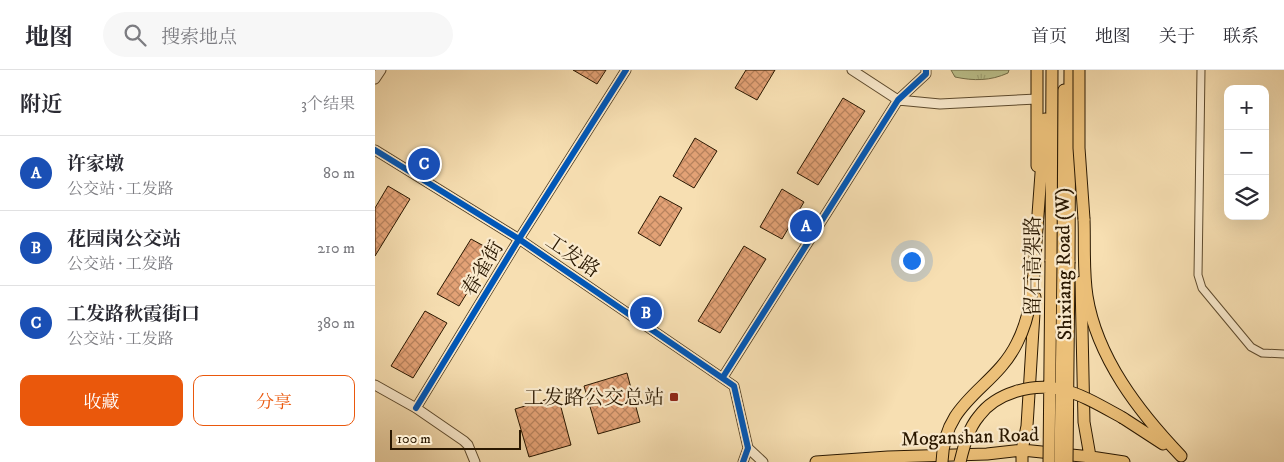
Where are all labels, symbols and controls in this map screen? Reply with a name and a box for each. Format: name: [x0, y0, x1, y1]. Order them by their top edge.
search box: [103, 12, 453, 57]
icon: search: [121, 21, 149, 49]
text: 地图: [25, 23, 73, 53]
text: 搜索地点: [161, 26, 237, 49]
text: 首页: [1031, 26, 1067, 48]
text: 地图: [1095, 26, 1131, 48]
text: 关于: [1159, 26, 1195, 48]
text: 联系: [1223, 26, 1259, 48]
map controls: [1224, 85, 1269, 220]
button: +: [1224, 85, 1269, 130]
text: 附近: [20, 92, 62, 118]
text: 3个结果: [301, 94, 355, 114]
button: −: [1224, 130, 1269, 175]
pin: C: [408, 145, 440, 183]
text: 许家墩: [67, 153, 124, 176]
text: A: [31, 163, 41, 183]
text: 80 m: [323, 163, 355, 183]
button: layers: [1224, 175, 1269, 220]
text: 公交站 · 工发路: [67, 179, 174, 199]
street label: Shixiang Road (W): [1051, 188, 1078, 340]
pin: A: [790, 207, 822, 245]
street label: 留石高架路: [1021, 216, 1046, 316]
text: 花园岗公交站: [67, 228, 181, 251]
street label: 工发路: [540, 229, 604, 283]
street label: 春雀街: [457, 237, 509, 301]
text: B: [31, 238, 41, 258]
text: 210 m: [317, 238, 355, 258]
your location: [899, 248, 925, 274]
text: 公交站 · 工发路: [67, 254, 174, 274]
pin: B: [630, 294, 662, 332]
text: 工发路秋霞街口: [67, 303, 200, 326]
text: C: [31, 313, 41, 333]
text: 380 m: [317, 313, 355, 333]
text: 公交站 · 工发路: [67, 329, 174, 349]
button: 收藏: [20, 375, 183, 426]
button: 分享: [193, 375, 355, 426]
place label: 工发路公交总站: [524, 386, 664, 411]
marker: 工发路公交总站: [668, 391, 680, 403]
street label: Moganshan Road: [901, 423, 1040, 452]
scale bar: [390, 427, 521, 450]
text: 100 m: [397, 430, 431, 448]

